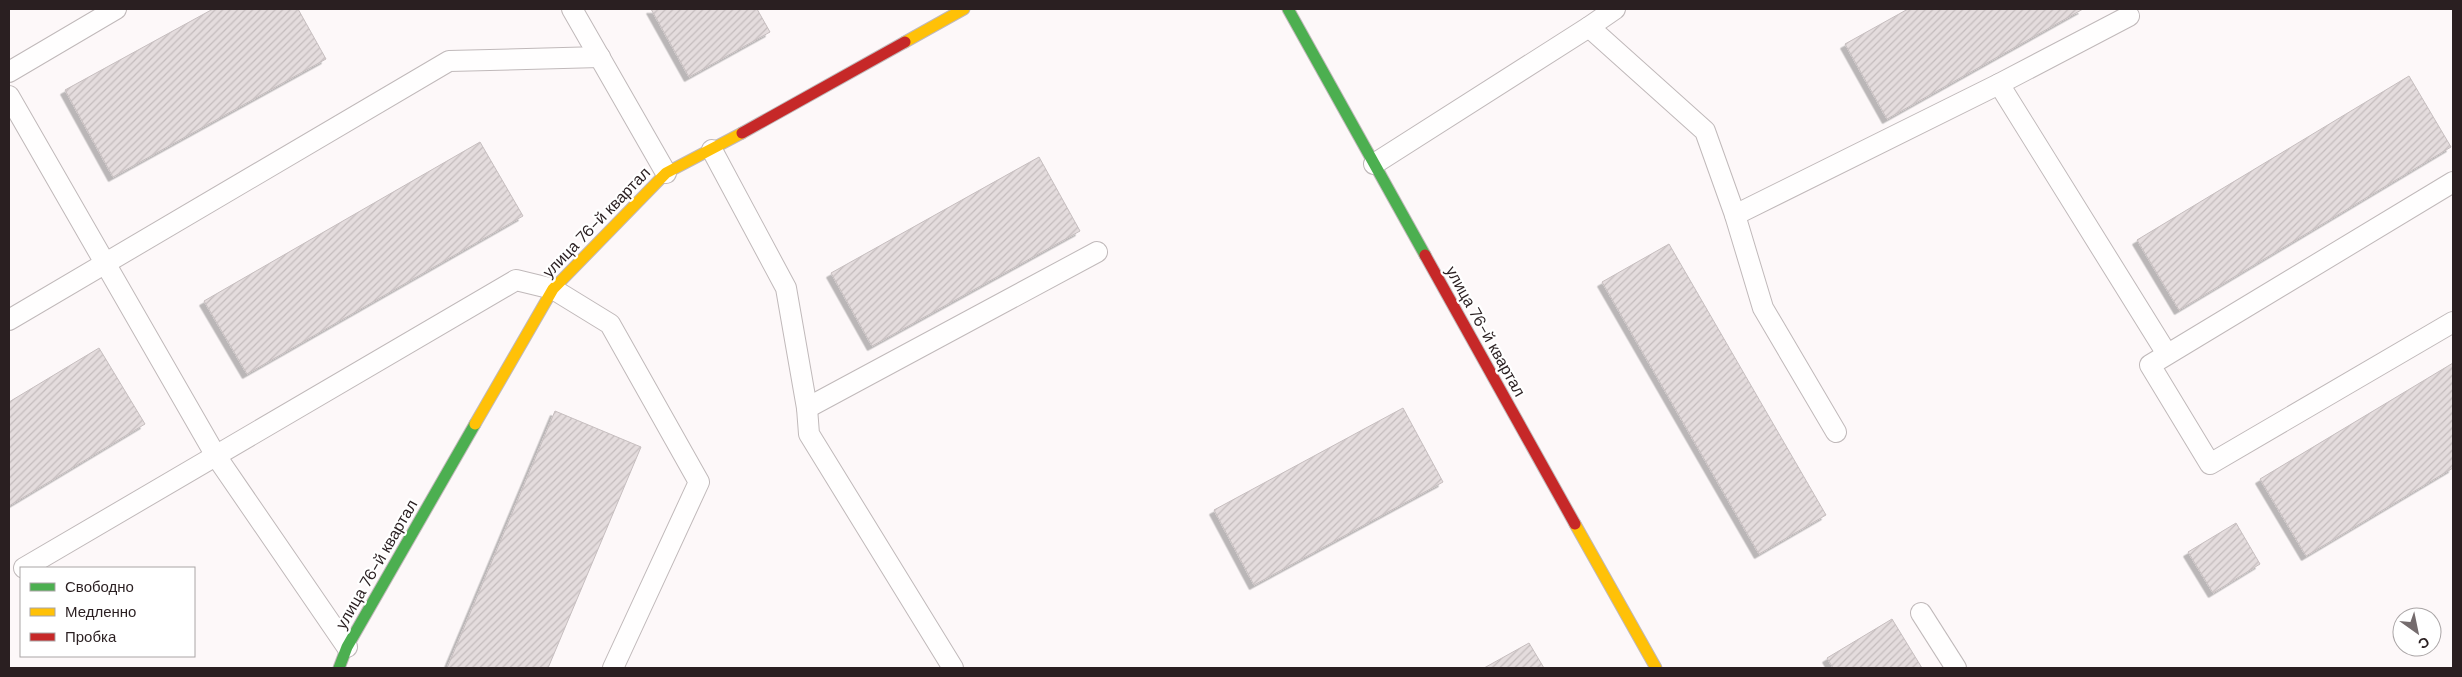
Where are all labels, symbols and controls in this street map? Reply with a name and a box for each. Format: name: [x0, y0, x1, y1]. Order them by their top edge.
street label: улица 76-й квартал: [538, 162, 655, 282]
street label: улица 76-й квартал: [1441, 262, 1530, 400]
street label: улица 76-й квартал: [331, 496, 422, 633]
legend: [20, 567, 195, 657]
text: Свободно: [65, 577, 134, 597]
text: Медленно: [65, 602, 136, 622]
north arrow: [2392, 607, 2442, 657]
text: Пробка: [65, 627, 117, 647]
text: С: [2415, 633, 2433, 653]

